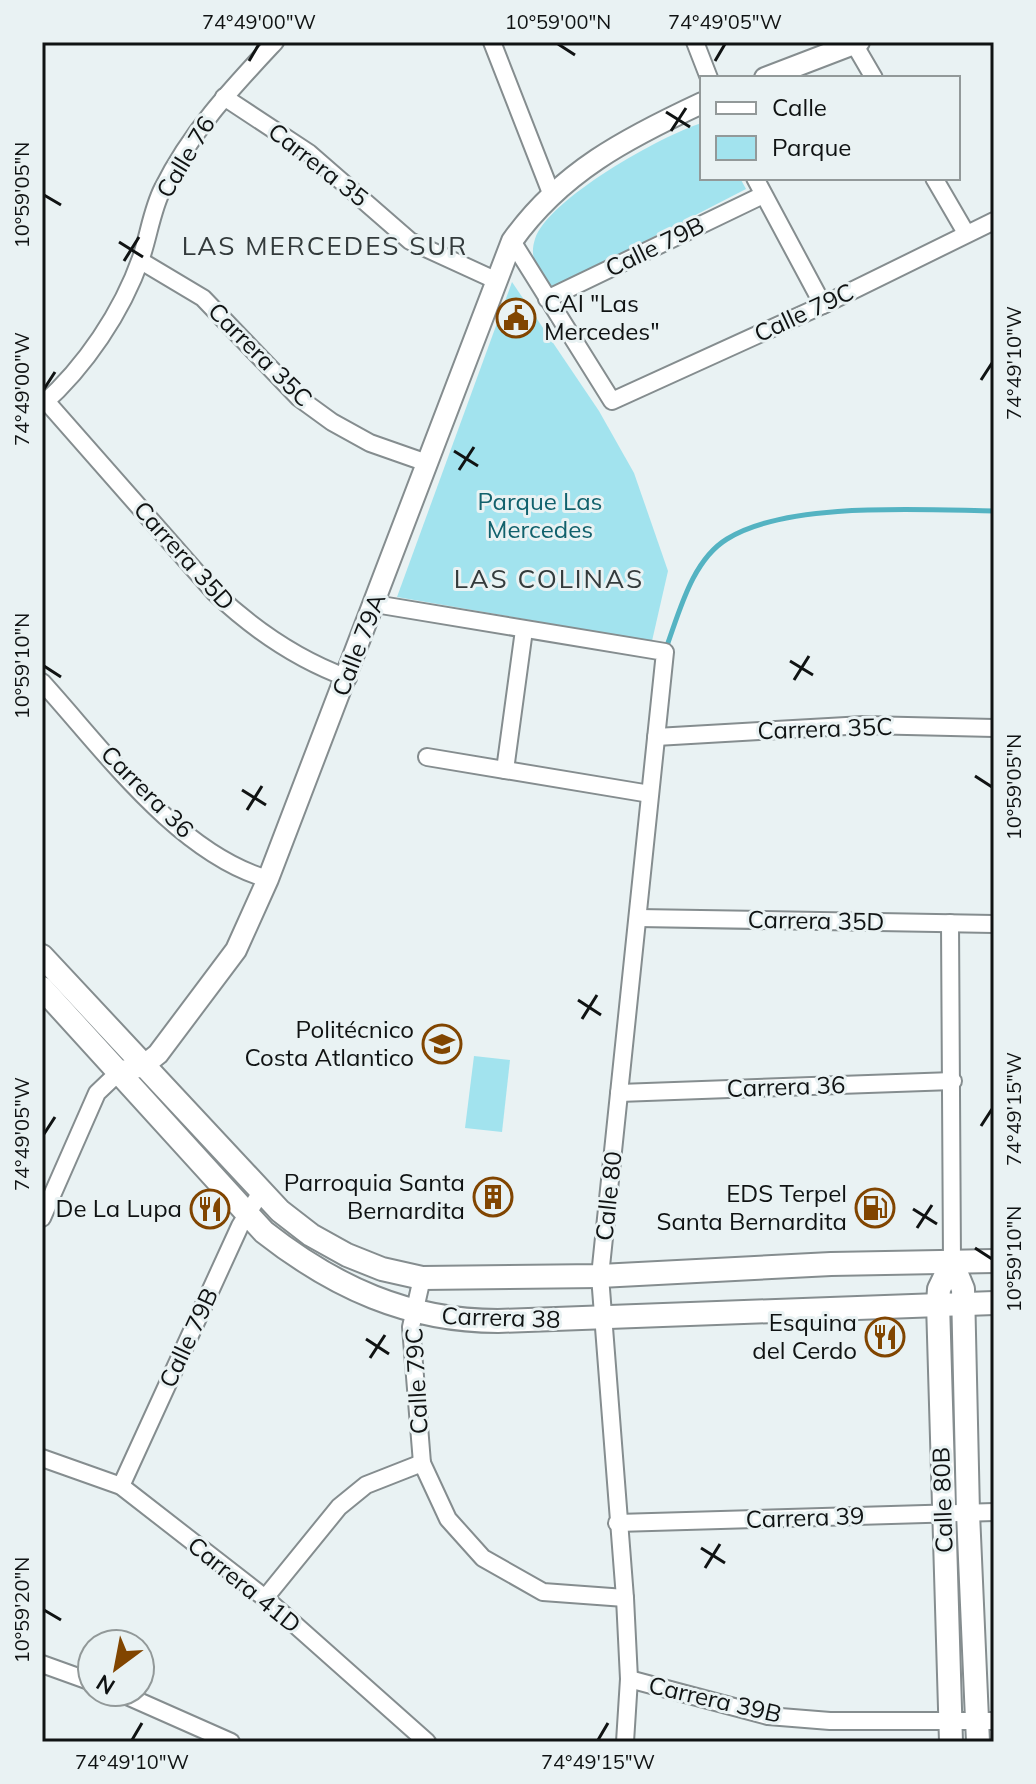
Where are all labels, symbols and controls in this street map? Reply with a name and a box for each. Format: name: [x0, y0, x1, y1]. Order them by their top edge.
text: 74°49'00"W: [202, 9, 316, 34]
text: 10°59'00"N: [505, 9, 611, 34]
text: 74°49'05"W: [668, 9, 782, 34]
legend: [700, 76, 960, 180]
text: Calle: [772, 92, 827, 122]
street label: Calle 76: [149, 110, 221, 203]
street label: Carrera 35: [263, 116, 375, 213]
text: Parque: [772, 132, 851, 162]
text: 10°59'05"N: [9, 142, 34, 248]
street label: Calle 79B: [600, 209, 709, 283]
district label: LAS MERCEDES SUR: [182, 229, 468, 262]
street label: Calle 79C: [749, 276, 858, 348]
place label: CAI "Las Mercedes": [544, 288, 660, 346]
street label: Carrera 35C: [202, 296, 319, 413]
public building icon: CAI "Las Mercedes": [495, 297, 537, 339]
text: 74°49'10"W: [1001, 306, 1026, 420]
text: 74°49'00"W: [9, 332, 34, 446]
park label: Parque Las Mercedes: [478, 486, 602, 544]
street label: Carrera 35D: [128, 494, 242, 616]
district label: LAS COLINAS: [454, 562, 644, 595]
street label: Calle 79A: [325, 589, 391, 700]
text: 10°59'10"N: [9, 613, 34, 719]
street label: Carrera 35C: [757, 711, 893, 745]
text: 10°59'05"N: [1001, 734, 1026, 840]
street label: Carrera 36: [95, 739, 200, 844]
street label: Carrera 35D: [747, 904, 885, 936]
place label: Politécnico Costa Atlantico: [244, 1014, 414, 1072]
school or university icon: Politécnico Costa Atlantico: [421, 1023, 463, 1065]
text: 74°49'15"W: [1001, 1052, 1026, 1166]
street label: Carrera 36: [726, 1069, 846, 1103]
text: 74°49'05"W: [9, 1077, 34, 1191]
street label: Calle 80: [588, 1150, 628, 1242]
place label: Parroquia Santa Bernardita: [284, 1167, 465, 1225]
building icon: Parroquia Santa Bernardita: [472, 1176, 514, 1218]
place label: EDS Terpel Santa Bernardita: [656, 1178, 847, 1236]
fuel station icon: EDS Terpel Santa Bernardita: [854, 1187, 896, 1229]
restaurant icon: De La Lupa: [189, 1188, 231, 1230]
place label: De La Lupa: [56, 1193, 182, 1223]
text: 10°59'10"N: [1001, 1206, 1026, 1312]
street label: Calle 79B: [152, 1283, 224, 1392]
street label: Carrera 38: [441, 1300, 561, 1334]
place label: Esquina del Cerdo: [752, 1307, 857, 1365]
restaurant icon: Esquina del Cerdo: [864, 1316, 906, 1358]
street label: Calle 79C: [398, 1327, 434, 1435]
street label: Calle 80B: [925, 1446, 959, 1554]
street label: Carrera 39: [745, 1500, 865, 1534]
street label: Carrera 41D: [182, 1530, 307, 1639]
text: 10°59'20"N: [9, 1557, 34, 1663]
north arrow: [76, 1628, 156, 1708]
text: N: [91, 1669, 120, 1701]
street label: Carrera 39B: [646, 1669, 784, 1729]
text: 74°49'10"W: [75, 1749, 189, 1774]
text: 74°49'15"W: [541, 1749, 655, 1774]

